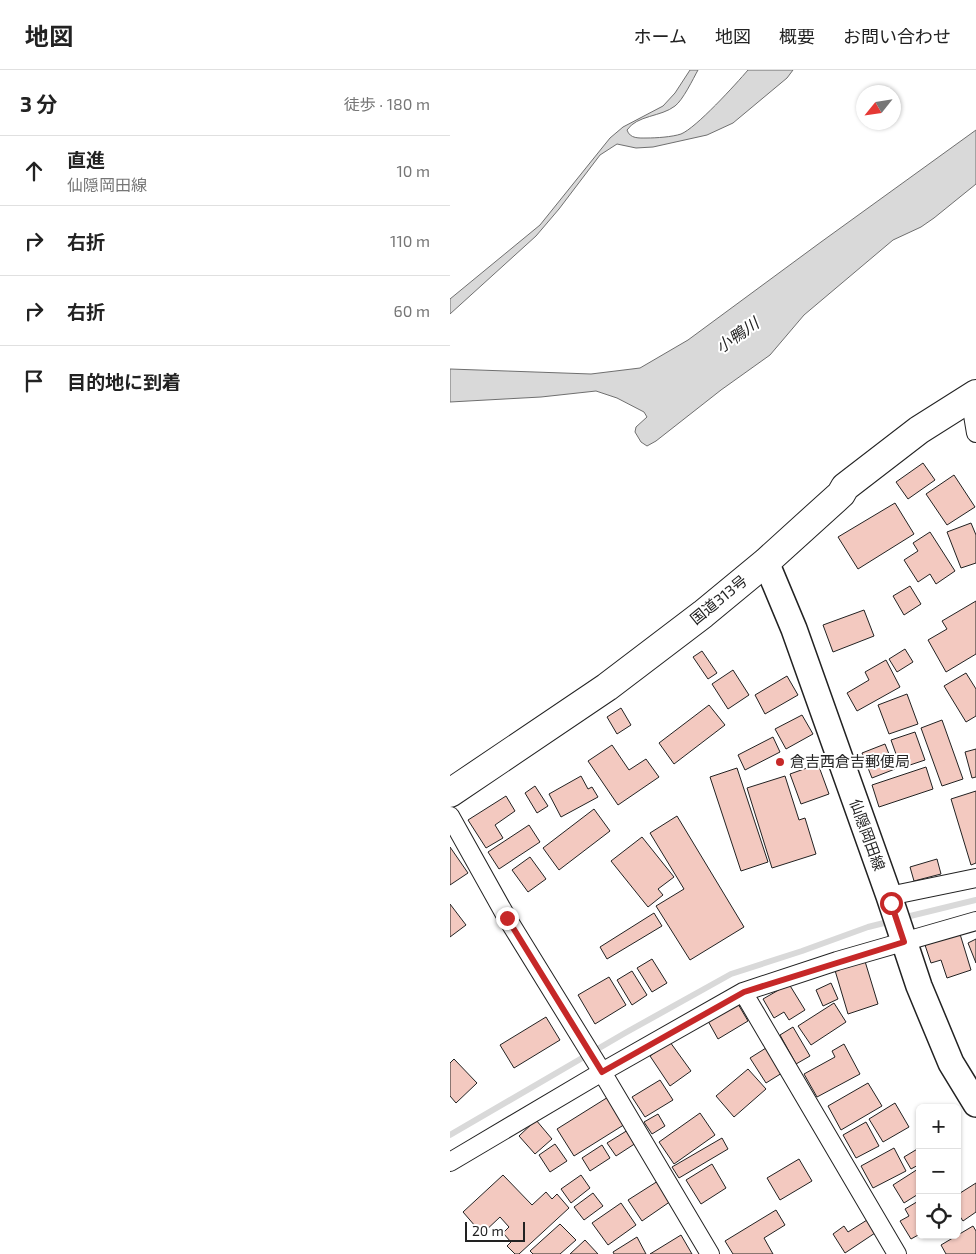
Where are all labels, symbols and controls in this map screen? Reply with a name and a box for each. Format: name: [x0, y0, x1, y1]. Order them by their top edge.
text: 地図: [25, 21, 73, 50]
text: ホーム: [634, 25, 687, 47]
text: 地図: [715, 25, 751, 47]
text: 概要: [779, 25, 815, 47]
text: お問い合わせ: [843, 25, 951, 47]
north arrow: [856, 85, 901, 130]
text: 3 分: [20, 91, 57, 116]
text: 徒歩 · 180 m: [344, 94, 430, 113]
text: 直進: [67, 148, 105, 171]
icon: ahead: [20, 157, 48, 185]
text: 10 m: [396, 161, 430, 180]
text: 仙隠岡田線: [67, 175, 147, 194]
icon: right: [20, 227, 48, 255]
text: 右折: [67, 230, 105, 253]
text: 110 m: [390, 231, 430, 250]
icon: right: [20, 297, 48, 325]
text: 右折: [67, 300, 105, 323]
text: 60 m: [394, 301, 430, 320]
water label: 小鴨川: [712, 312, 763, 356]
icon: arrive: [20, 367, 48, 395]
text: 目的地に到着: [67, 370, 181, 393]
street label: 国道313号: [686, 571, 750, 628]
place label: 倉吉西倉吉郵便局: [790, 752, 910, 770]
marker: 倉吉西倉吉郵便局: [774, 756, 786, 768]
street label: 仙隠岡田線: [847, 796, 889, 873]
route start: [880, 892, 903, 915]
route end: [496, 907, 519, 930]
map controls: [916, 1104, 961, 1239]
button: +: [916, 1104, 961, 1149]
button: −: [916, 1149, 961, 1194]
button: locate: [916, 1194, 961, 1239]
scale bar: [465, 1219, 525, 1242]
text: 20 m: [472, 1222, 504, 1239]

